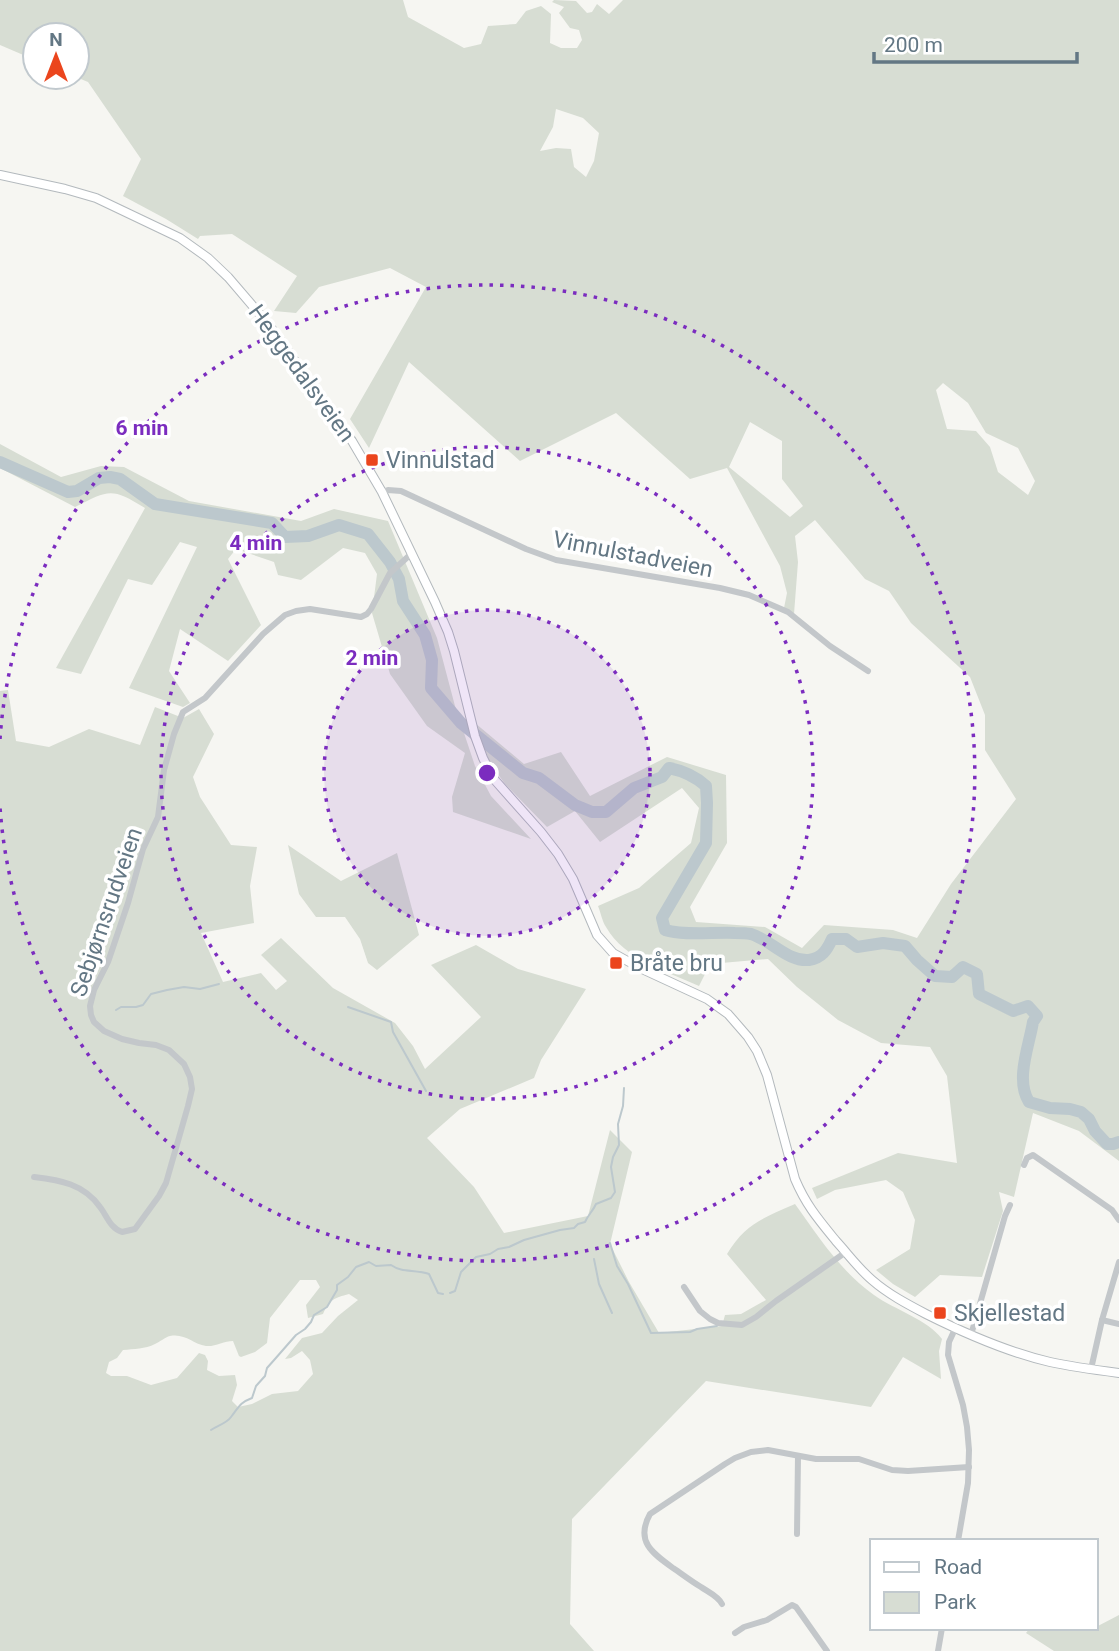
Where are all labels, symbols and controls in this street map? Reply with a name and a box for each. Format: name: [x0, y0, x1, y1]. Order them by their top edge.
north arrow: [21, 21, 91, 91]
scale bar: [874, 21, 1077, 65]
text: N: [49, 28, 63, 51]
text: 200 m: [884, 33, 943, 57]
street label: Heggedalsveien: [243, 299, 360, 447]
text: 6 min: [116, 416, 168, 440]
place label: Vinnulstad: [386, 447, 495, 474]
marker: Vinnulstad: [364, 452, 380, 468]
street label: Vinnulstadveien: [551, 526, 715, 583]
text: 4 min: [230, 531, 282, 555]
text: 2 min: [346, 646, 398, 670]
centre of rings: [475, 761, 499, 785]
street label: Sebjørnsrudveien: [65, 824, 148, 1000]
place label: Bråte bru: [630, 950, 723, 977]
marker: Bråte bru: [608, 955, 624, 971]
place label: Skjellestad: [954, 1300, 1065, 1327]
marker: Skjellestad: [932, 1305, 948, 1321]
legend: [870, 1539, 1098, 1630]
text: Road: [934, 1555, 982, 1579]
text: Park: [934, 1590, 977, 1614]

